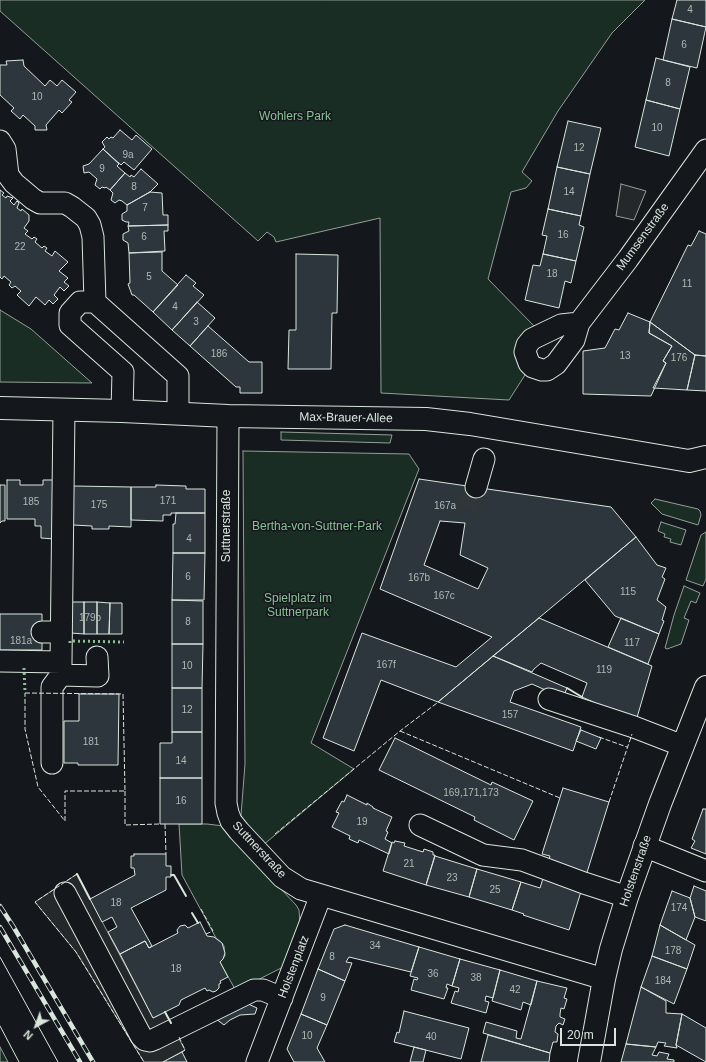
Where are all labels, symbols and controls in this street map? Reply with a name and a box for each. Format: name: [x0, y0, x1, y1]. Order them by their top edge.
house number: 4: [687, 4, 693, 16]
house number: 6: [681, 39, 687, 51]
house number: 8: [665, 77, 671, 89]
house number: 10: [31, 91, 43, 103]
park label: Wohlers Park: [259, 110, 331, 124]
house number: 10: [651, 122, 663, 134]
house number: 12: [573, 142, 585, 154]
house number: 9a: [122, 149, 134, 161]
house number: 9: [99, 163, 105, 175]
house number: 8: [131, 181, 137, 193]
house number: 14: [563, 186, 575, 198]
street label: Mumsenstraße: [614, 200, 672, 274]
house number: 7: [142, 202, 148, 214]
house number: 16: [557, 229, 569, 241]
house number: 6: [141, 231, 147, 243]
house number: 22: [14, 241, 26, 253]
house number: 18: [546, 268, 558, 280]
house number: 5: [146, 271, 152, 283]
house number: 11: [682, 278, 692, 290]
house number: 4: [172, 301, 178, 313]
house number: 3: [193, 316, 199, 328]
house number: 186: [211, 348, 227, 360]
house number: 13: [619, 350, 631, 362]
house number: 176: [671, 352, 687, 364]
street label: Max-Brauer-Allee: [299, 410, 393, 426]
street label: Suttnerstraße: [220, 490, 234, 562]
house number: 171: [160, 495, 176, 507]
house number: 185: [23, 496, 39, 508]
house number: 175: [91, 499, 107, 511]
house number: 167a: [434, 500, 456, 512]
park label: Bertha-von-Suttner-Park: [252, 520, 382, 534]
house number: 4: [186, 533, 192, 545]
house number: 6: [185, 571, 191, 583]
house number: 167b: [408, 572, 430, 584]
house number: 115: [620, 586, 636, 598]
house number: 167c: [433, 590, 455, 602]
park label: Spielplatz im Suttnerpark: [264, 592, 332, 620]
house number: 179b: [79, 612, 101, 624]
house number: 8: [185, 616, 191, 628]
house number: 181a: [10, 635, 32, 647]
house number: 117: [624, 637, 640, 649]
house number: 167f: [376, 659, 396, 671]
house number: 10: [181, 660, 193, 672]
house number: 119: [596, 664, 612, 676]
house number: 12: [181, 704, 193, 716]
house number: 157: [502, 709, 518, 721]
house number: 181: [83, 736, 99, 748]
house number: 14: [175, 755, 187, 767]
house number: 169,171,173: [443, 787, 499, 799]
house number: 16: [175, 795, 187, 807]
house number: 19: [356, 816, 368, 828]
street label: Suttnerstraße: [229, 819, 289, 881]
street label: Holstenstraße: [617, 833, 655, 909]
house number: 21: [403, 858, 415, 870]
house number: 23: [446, 872, 458, 884]
house number: 25: [489, 884, 501, 896]
house number: 18: [110, 897, 122, 909]
house number: 174: [671, 902, 687, 914]
street label: Holstenplatz: [275, 934, 313, 1000]
house number: 34: [369, 940, 381, 952]
house number: 178: [665, 945, 681, 957]
house number: 8: [329, 951, 335, 963]
house number: 18: [170, 963, 182, 975]
house number: 36: [427, 968, 439, 980]
house number: 38: [470, 972, 482, 984]
house number: 184: [655, 975, 671, 987]
house number: 42: [509, 984, 521, 996]
house number: 9: [320, 992, 326, 1004]
north arrow: [16, 1006, 56, 1046]
scale bar: [562, 1020, 618, 1046]
text: N: [21, 1028, 35, 1042]
text: 20 m: [567, 1028, 594, 1042]
house number: 10: [301, 1030, 313, 1042]
house number: 40: [425, 1031, 437, 1043]

